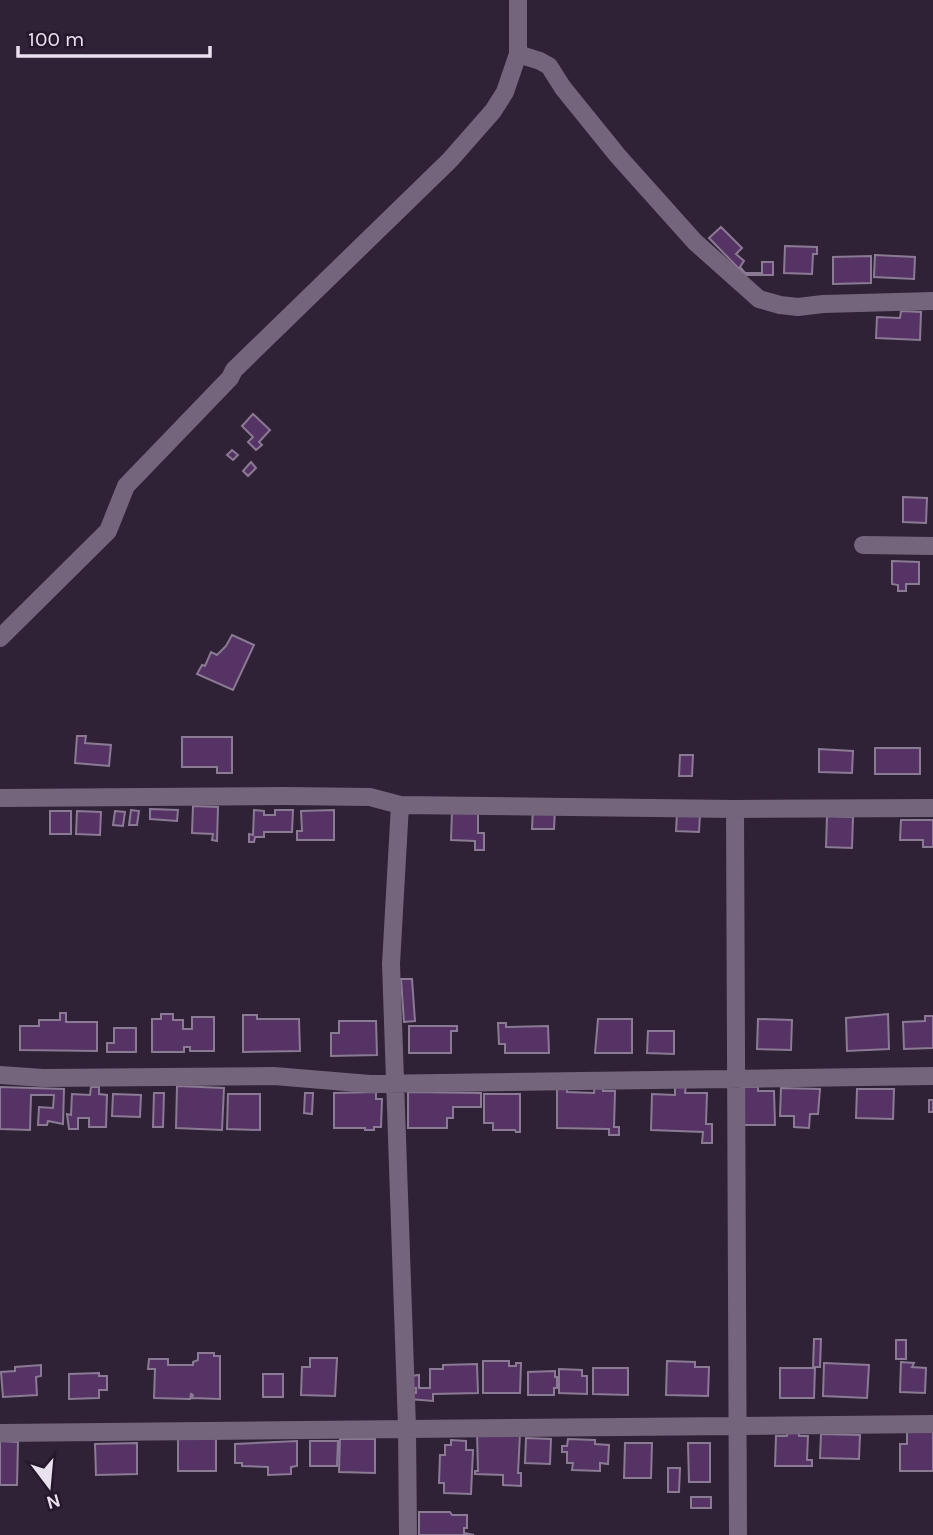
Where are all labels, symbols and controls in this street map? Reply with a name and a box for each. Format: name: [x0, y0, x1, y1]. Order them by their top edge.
scale bar: [18, 14, 210, 58]
text: 100 m: [28, 27, 85, 51]
north arrow: [14, 1451, 84, 1521]
text: N: [44, 1489, 63, 1514]

